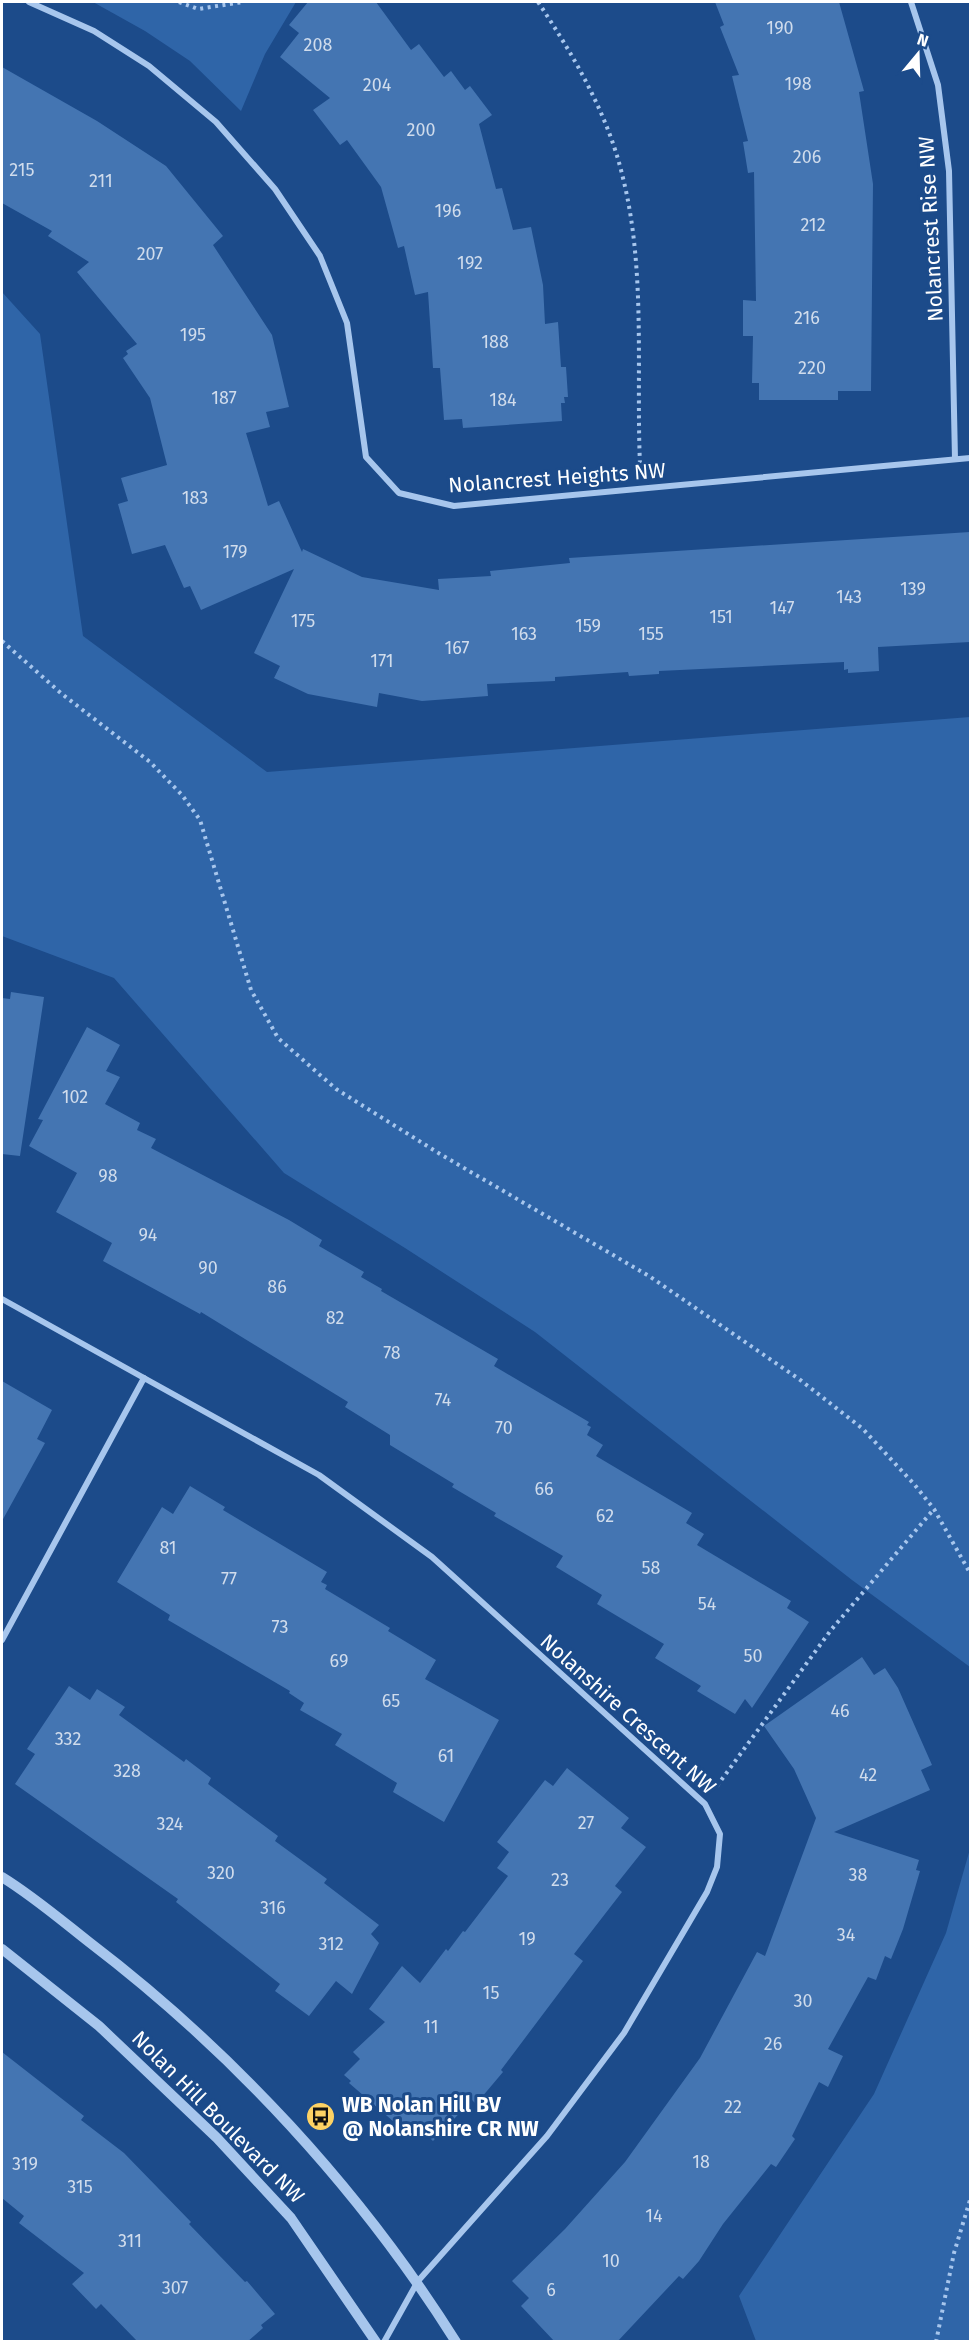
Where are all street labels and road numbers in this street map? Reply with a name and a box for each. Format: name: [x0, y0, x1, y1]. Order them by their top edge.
street label: Nolancrest Rise NW: [913, 136, 949, 322]
street label: Nolancrest Heights NW: [447, 457, 667, 499]
street label: Nolanshire Crescent NW: [535, 1628, 721, 1800]
street label: Nolan Hill Boulevard NW: [126, 2025, 310, 2209]

